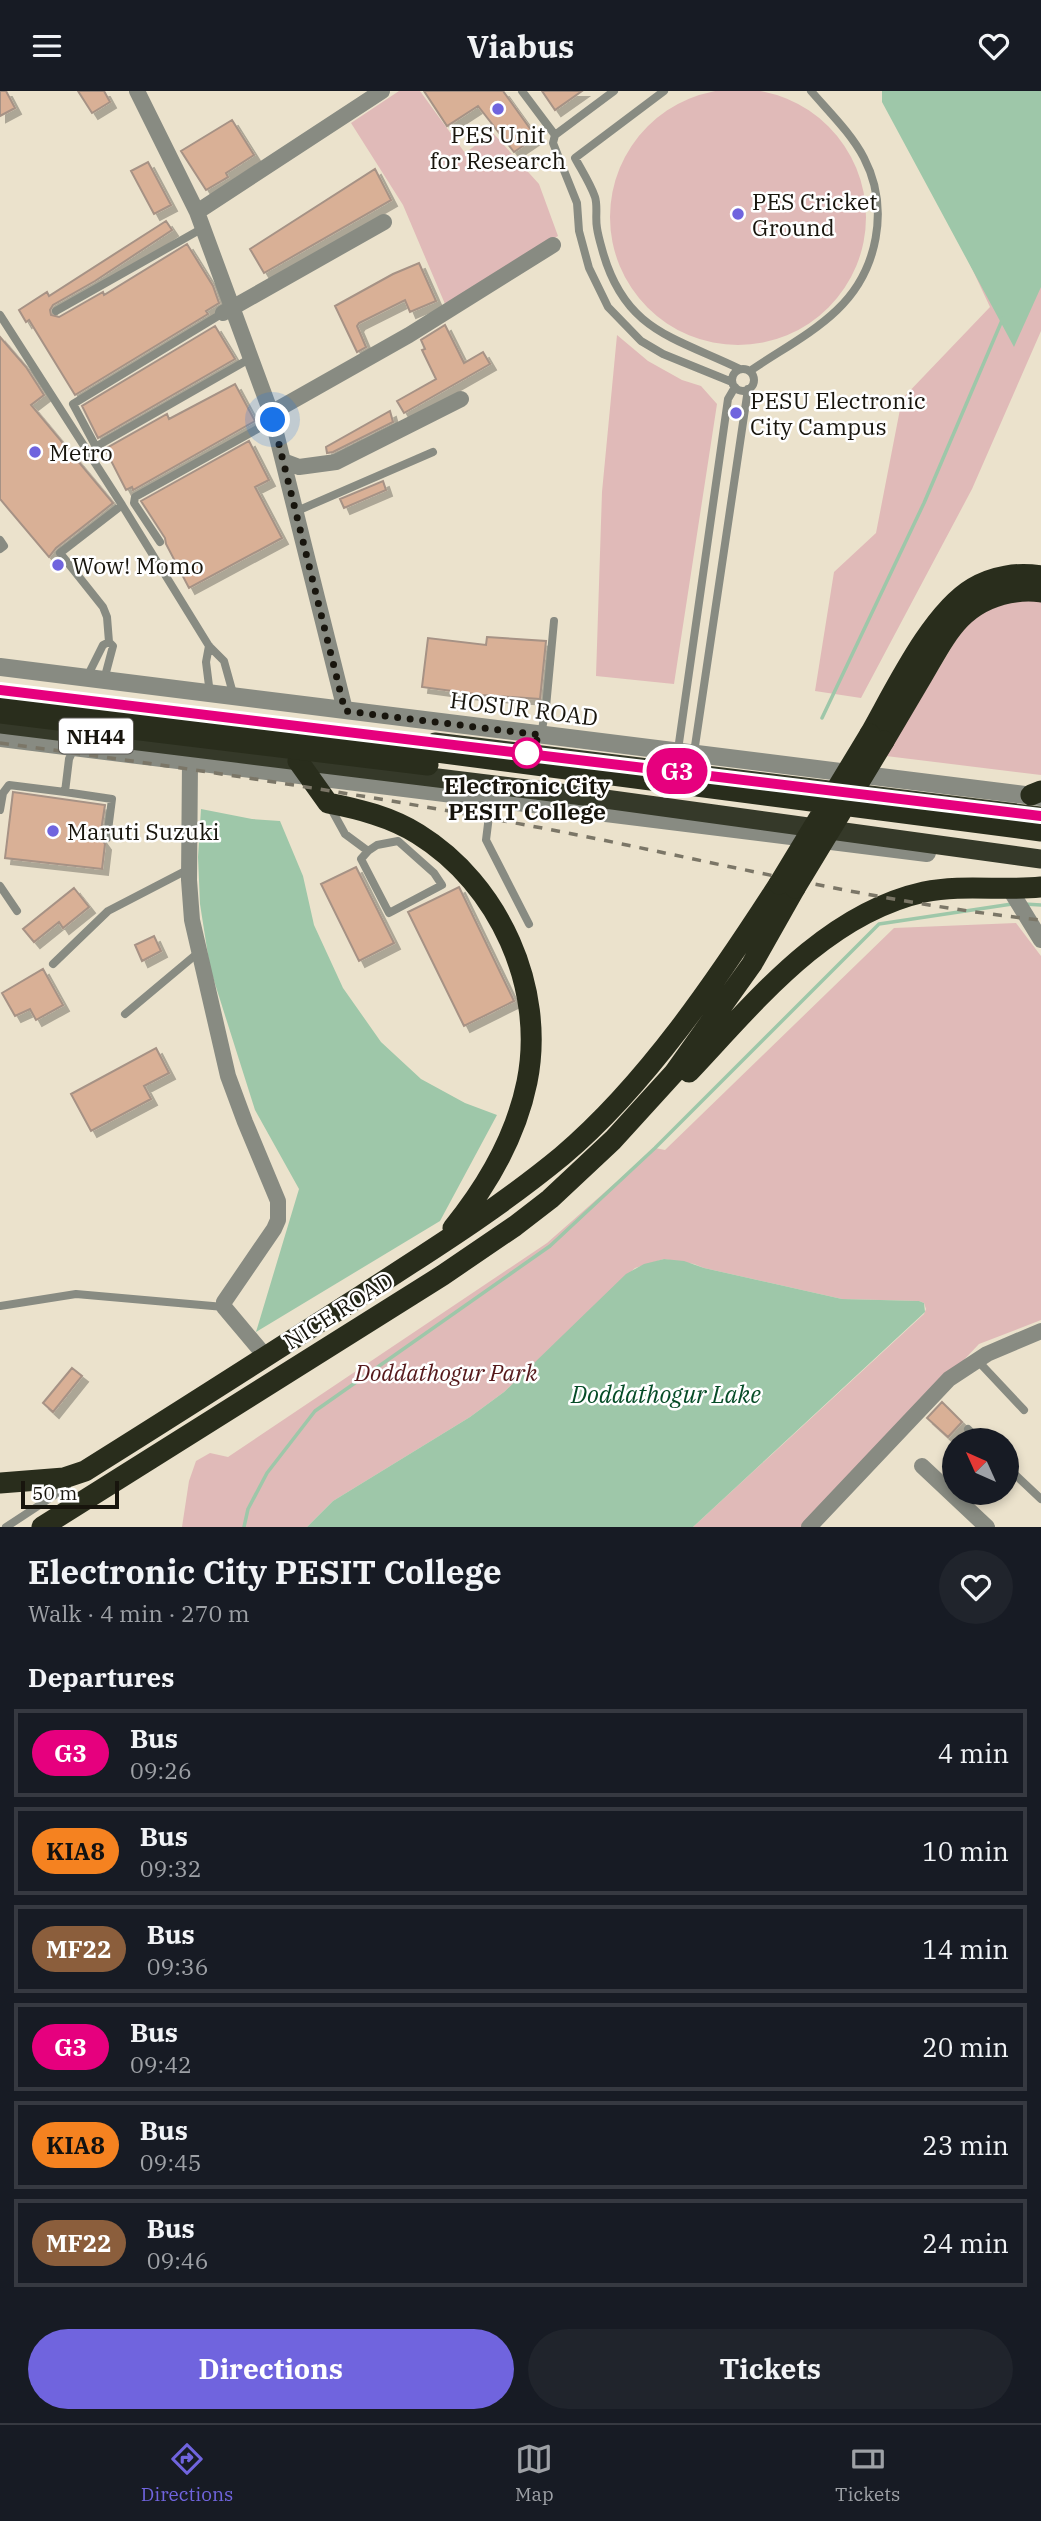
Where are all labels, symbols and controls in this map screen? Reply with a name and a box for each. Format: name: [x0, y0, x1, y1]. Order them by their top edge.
text: Viabus: [467, 25, 574, 67]
icon: menu: [28, 27, 66, 65]
icon: heart: [975, 27, 1013, 65]
marker: PES Unit for Research: [490, 101, 506, 117]
place label: PES Unit for Research: [430, 119, 566, 175]
place label: PES Cricket Ground: [752, 186, 877, 242]
marker: PES Cricket Ground: [730, 206, 746, 222]
place label: PESU Electronic City Campus: [750, 385, 926, 441]
your location: [255, 402, 290, 437]
marker: PESU Electronic City Campus: [728, 405, 744, 421]
place label: Metro: [49, 437, 113, 467]
marker: Metro: [27, 444, 43, 460]
place label: Wow! Momo: [72, 550, 204, 580]
marker: Wow! Momo: [50, 557, 66, 573]
street label: HOSUR ROAD: [448, 684, 600, 732]
road number: NH44: [59, 719, 133, 753]
marker: Electronic City PESIT College: [512, 738, 542, 768]
line badge: G3: [646, 748, 708, 794]
text: G3: [661, 755, 694, 787]
place label: Electronic City PESIT College: [444, 770, 610, 826]
place label: Maruti Suzuki: [67, 816, 220, 846]
marker: Maruti Suzuki: [45, 823, 61, 839]
street label: NICE ROAD: [277, 1264, 399, 1356]
park label: Doddathogur Park: [354, 1357, 538, 1387]
water label: Doddathogur Lake: [570, 1378, 761, 1410]
north arrow: [942, 1428, 1018, 1505]
map controls: [942, 1428, 1019, 1505]
scale bar: [21, 1478, 119, 1510]
text: 50 m: [32, 1481, 77, 1505]
text: Electronic City PESIT College: [28, 1550, 502, 1593]
button: heart: [939, 1550, 1013, 1624]
text: Walk · 4 min · 270 m: [28, 1598, 250, 1628]
text: Departures: [28, 1660, 174, 1694]
text: Bus: [130, 1721, 178, 1755]
text: 4 min: [938, 1736, 1009, 1770]
text: G3: [54, 1737, 87, 1769]
text: 09:26: [130, 1755, 192, 1785]
text: Bus: [140, 1819, 188, 1853]
text: 10 min: [922, 1834, 1009, 1868]
text: KIA8: [46, 1835, 105, 1867]
text: 09:32: [140, 1853, 202, 1883]
text: Bus: [147, 1917, 195, 1951]
text: 14 min: [922, 1932, 1009, 1966]
text: MF22: [46, 1933, 112, 1965]
text: 09:36: [147, 1951, 208, 1981]
text: Bus: [130, 2015, 178, 2049]
text: 20 min: [922, 2030, 1009, 2064]
text: G3: [54, 2031, 87, 2063]
text: 09:42: [130, 2049, 192, 2079]
text: Bus: [140, 2113, 188, 2147]
text: 23 min: [922, 2128, 1009, 2162]
text: KIA8: [46, 2129, 105, 2161]
text: 09:45: [140, 2147, 202, 2177]
text: Bus: [147, 2211, 195, 2245]
text: 24 min: [922, 2226, 1009, 2260]
text: MF22: [46, 2227, 112, 2259]
text: 09:46: [147, 2245, 208, 2275]
button: Directions: [28, 2329, 514, 2409]
button: Tickets: [528, 2329, 1013, 2409]
tab: Directions: [141, 2440, 233, 2506]
tab: Map: [515, 2440, 554, 2506]
tab: Tickets: [835, 2440, 900, 2506]

